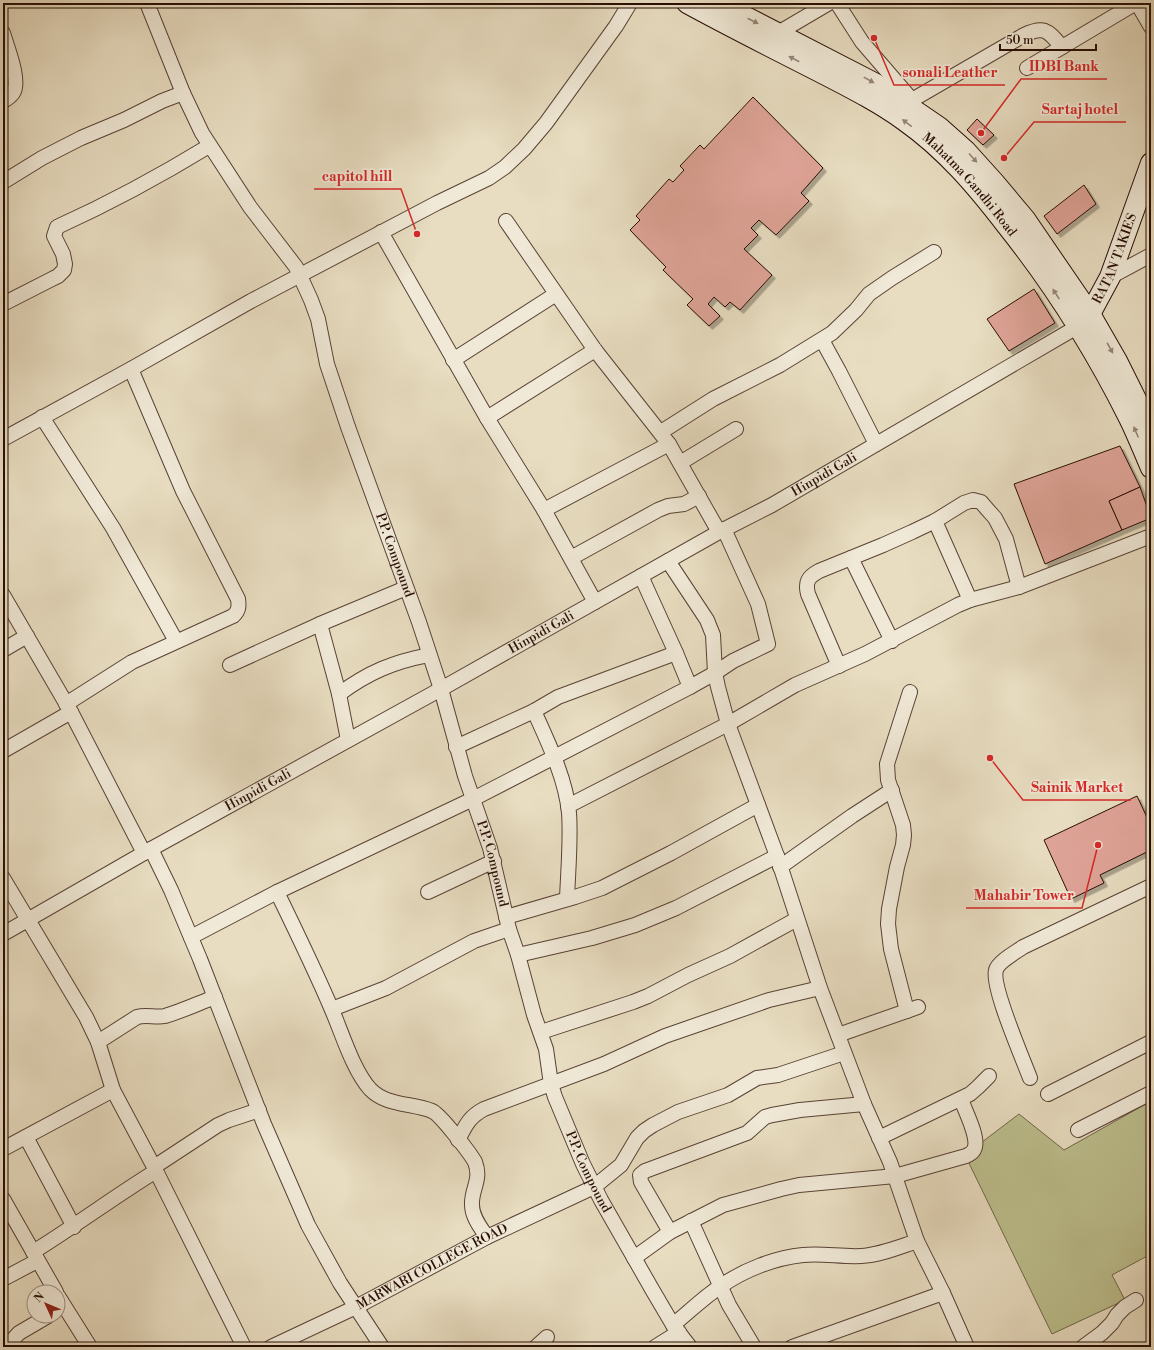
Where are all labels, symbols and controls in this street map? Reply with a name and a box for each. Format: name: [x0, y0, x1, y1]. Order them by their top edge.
one-way arrow: [748, 18, 759, 24]
scale bar: [1000, 26, 1096, 52]
text: 50 m: [1006, 33, 1034, 48]
callout: IDBI Bank: [1021, 53, 1107, 79]
one-way arrow: [789, 56, 800, 62]
text: IDBI Bank: [1029, 58, 1099, 76]
callout: sonali Leather: [894, 59, 1005, 85]
text: sonali Leather: [903, 64, 997, 82]
one-way arrow: [863, 77, 875, 84]
callout: Sartaj hotel: [1034, 96, 1126, 122]
text: Sartaj hotel: [1042, 101, 1119, 119]
one-way arrow: [902, 119, 913, 127]
street label: Mahatma Gandhi Road: [919, 129, 1020, 240]
one-way arrow: [968, 153, 977, 163]
callout: capitol hill: [314, 163, 401, 189]
text: capitol hill: [322, 168, 393, 186]
street label: RATAN TAKIES: [1089, 211, 1140, 307]
one-way arrow: [1053, 288, 1060, 300]
one-way arrow: [1106, 342, 1113, 354]
one-way arrow: [1132, 426, 1138, 438]
street label: Hinpidi Gali: [789, 449, 860, 500]
street label: P.P. Compound: [372, 511, 417, 600]
street label: Hinpidi Gali: [506, 607, 577, 657]
street label: Hinpidi Gali: [222, 765, 294, 815]
callout: Sainik Market: [1023, 774, 1131, 800]
text: Sainik Market: [1031, 779, 1124, 797]
street label: P.P. Compound: [473, 818, 512, 909]
callout: Mahabir Tower: [966, 882, 1082, 908]
text: Mahabir Tower: [974, 887, 1074, 905]
street label: P.P. Compound: [562, 1129, 615, 1216]
street label: MARWARI COLLEGE ROAD: [354, 1220, 510, 1313]
north arrow: [26, 1284, 66, 1324]
text: N: [31, 1290, 48, 1306]

